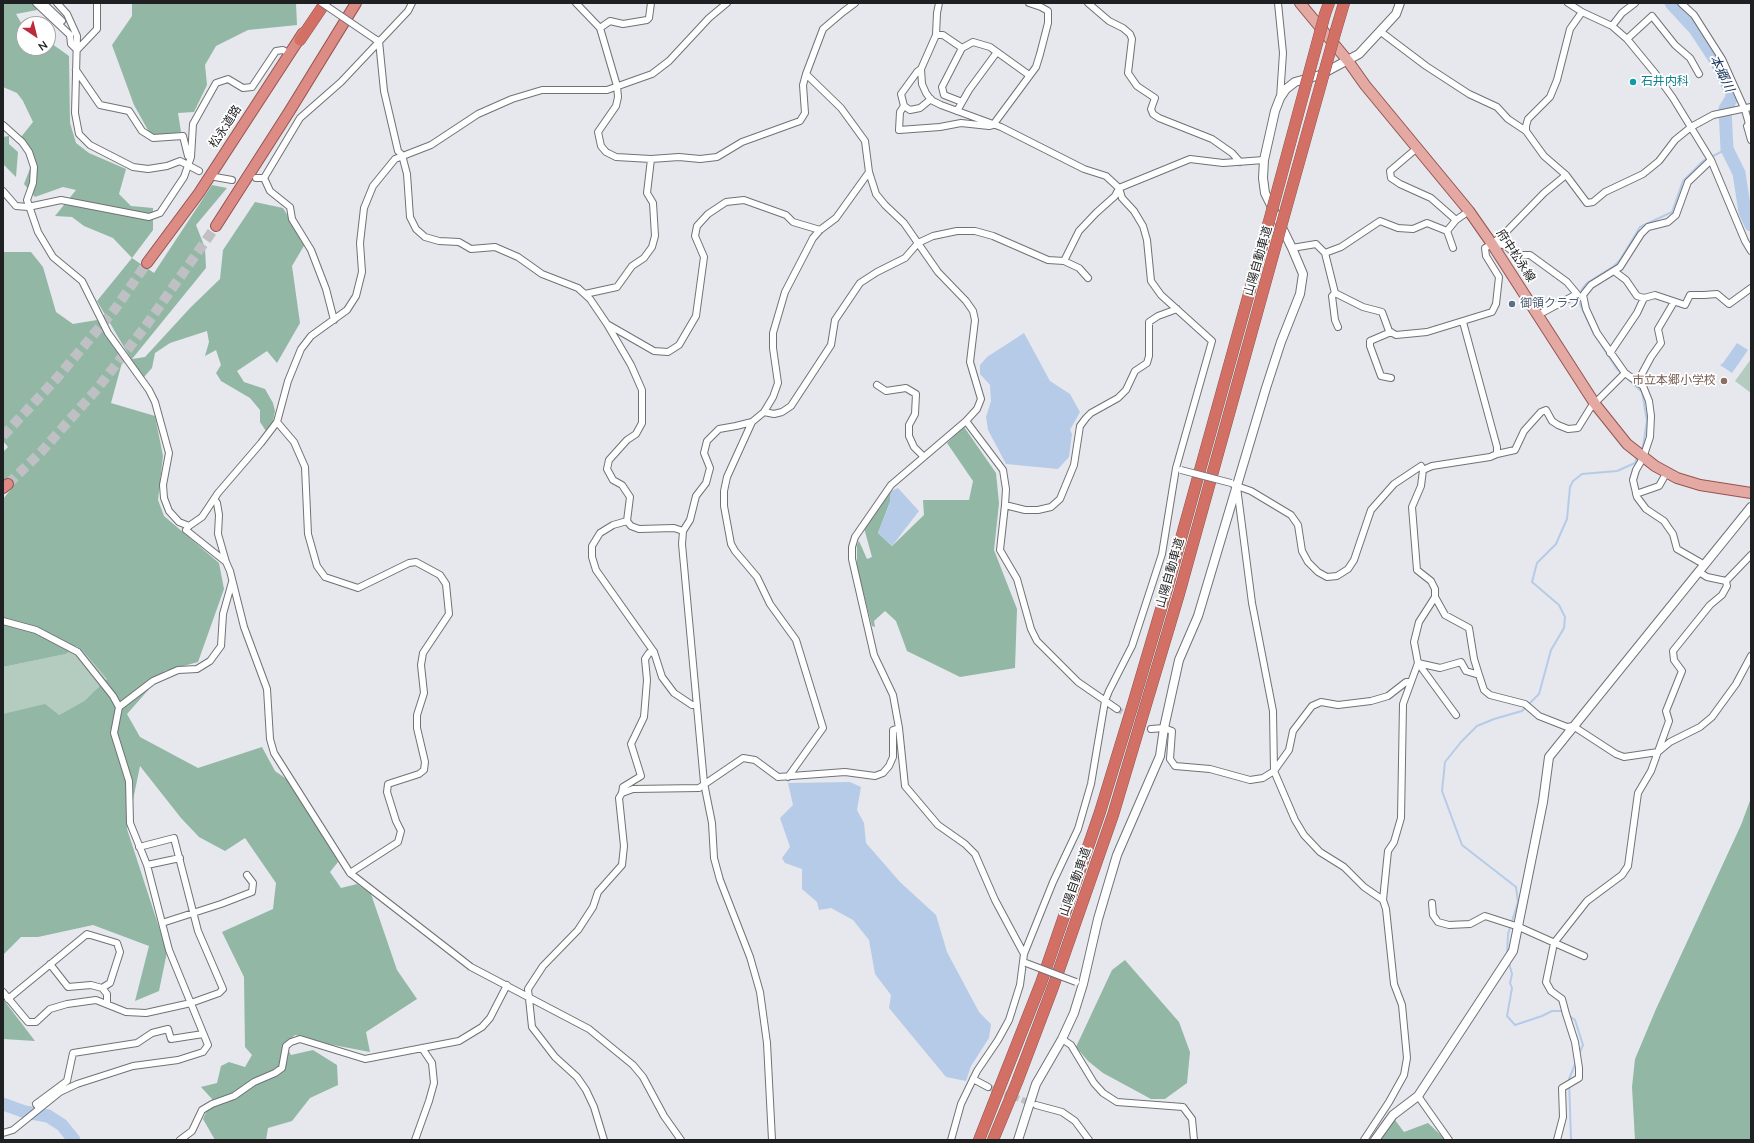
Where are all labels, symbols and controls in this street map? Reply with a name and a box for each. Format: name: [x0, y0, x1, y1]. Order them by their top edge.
north arrow: [16, 16, 56, 56]
text: N: [35, 37, 50, 54]
water label: 本郷川: [1705, 53, 1737, 95]
place label: 石井内科: [1641, 75, 1689, 89]
marker: 石井内科: [1628, 77, 1638, 87]
street label: 松永道路: [207, 103, 245, 151]
street label: 山陽自動車道: [1242, 224, 1276, 298]
street label: 府中松永線: [1493, 227, 1537, 285]
place label: 御領クラブ: [1520, 297, 1580, 311]
marker: 御領クラブ: [1507, 299, 1517, 309]
place label: 市立本郷小学校: [1632, 374, 1716, 388]
marker: 市立本郷小学校: [1719, 376, 1729, 386]
street label: 山陽自動車道: [1154, 536, 1188, 610]
street label: 山陽自動車道: [1057, 846, 1095, 918]

